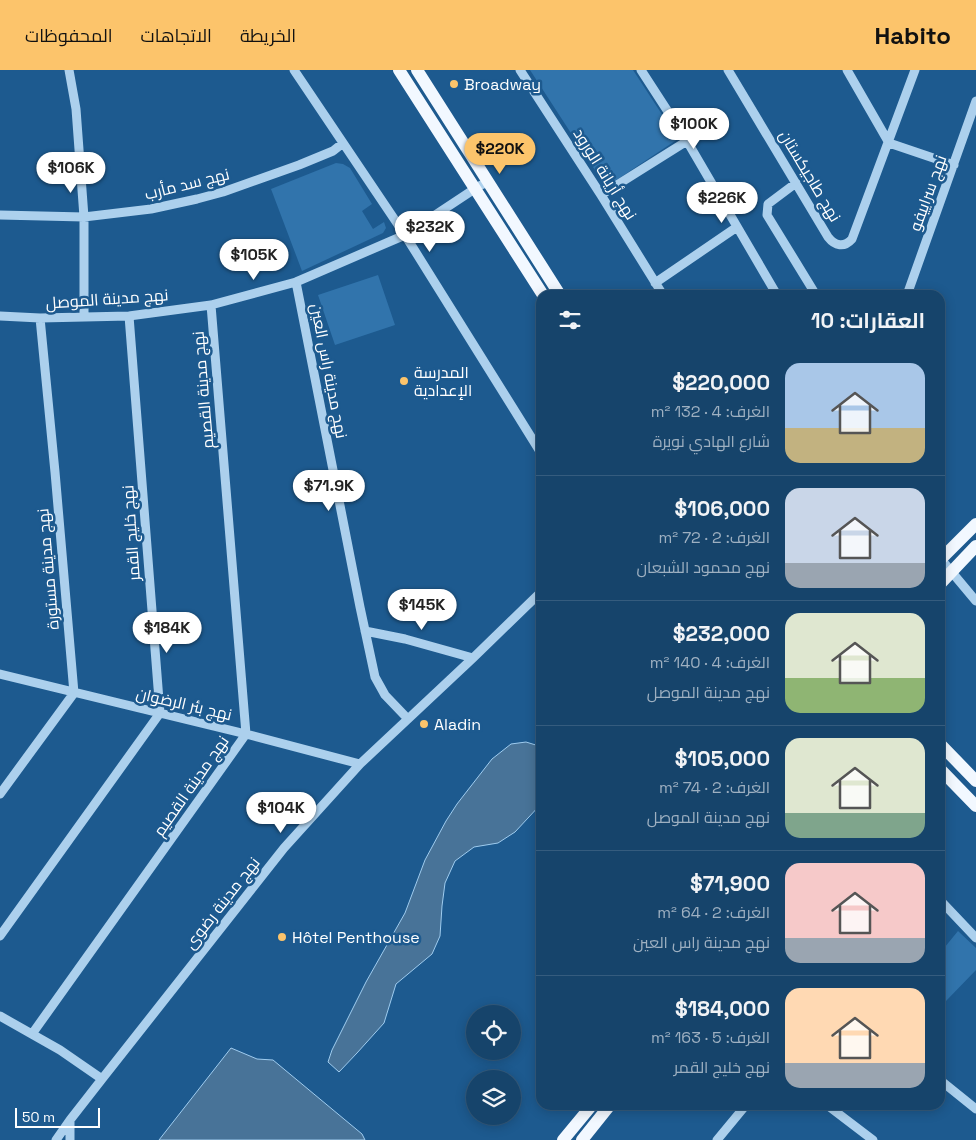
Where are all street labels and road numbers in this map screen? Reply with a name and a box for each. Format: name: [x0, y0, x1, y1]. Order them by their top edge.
street label: نهج أريانة الورود: [568, 124, 641, 224]
street label: نهج طاجيكستان: [773, 126, 846, 226]
street label: نهج سراييفو: [905, 152, 952, 234]
street label: نهج سد مأرب: [142, 163, 232, 206]
street label: نهج مدينة الموصل: [45, 284, 169, 315]
street label: نهج مدينة راس العين: [305, 302, 352, 440]
street label: نهج مدينة القصيم: [187, 330, 220, 450]
street label: نهج خليج القمر: [117, 484, 146, 583]
street label: نهج مدينة مستورة: [32, 507, 65, 631]
street label: نهج بئر الرضوان: [134, 683, 234, 726]
street label: نهج مدينة القصيم: [149, 732, 234, 841]
street label: نهج مدينة رضوى: [180, 853, 265, 954]

